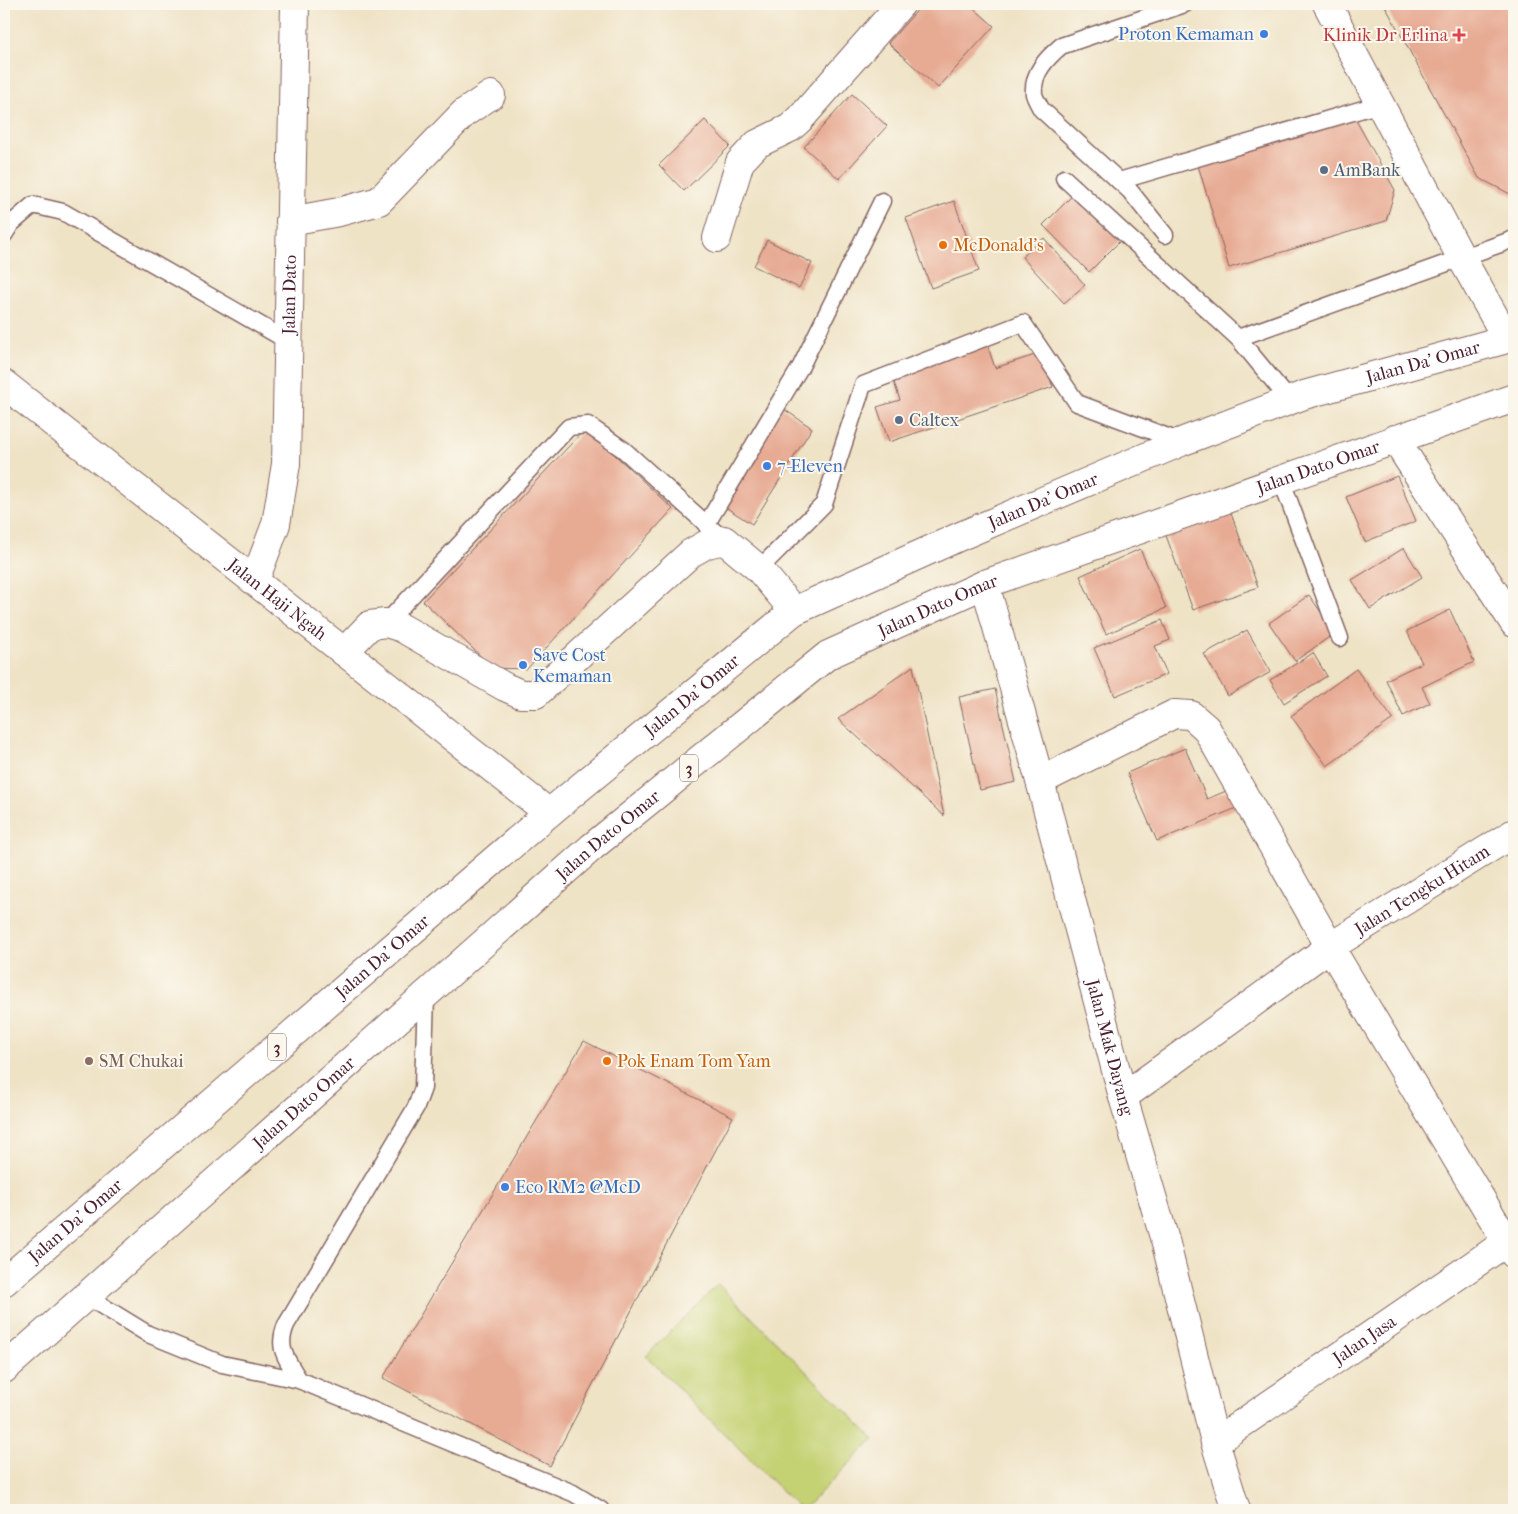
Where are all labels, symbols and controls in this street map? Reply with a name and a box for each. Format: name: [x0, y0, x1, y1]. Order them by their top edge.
place label: Proton Kemaman: [1118, 24, 1255, 45]
place label: Klinik Dr Erlina: [1323, 25, 1449, 46]
marker: Proton Kemaman: [1258, 28, 1270, 40]
marker: Klinik Dr Erlina: [1452, 28, 1466, 42]
place label: AmBank: [1333, 160, 1401, 181]
marker: AmBank: [1318, 164, 1330, 176]
place label: McDonald's: [953, 235, 1044, 256]
marker: McDonald's: [937, 239, 949, 251]
street label: Jalan Dato: [278, 254, 301, 337]
street label: Jalan Da' Omar: [1362, 337, 1483, 389]
place label: Caltex: [909, 410, 960, 431]
marker: Caltex: [893, 414, 905, 426]
street label: Jalan Dato Omar: [1252, 436, 1383, 499]
place label: 7-Eleven: [777, 456, 843, 477]
marker: 7-Eleven: [761, 460, 773, 472]
street label: Jalan Da' Omar: [983, 468, 1102, 535]
street label: Jalan Haji Ngah: [222, 553, 331, 645]
street label: Jalan Dato Omar: [873, 570, 1001, 643]
place label: Save Cost Kemaman: [533, 645, 612, 687]
street label: Jalan Da' Omar: [639, 650, 744, 742]
marker: Save Cost Kemaman: [517, 659, 529, 671]
road number: 3: [680, 754, 698, 781]
street label: Jalan Dato Omar: [550, 786, 665, 886]
street label: Jalan Tengku Hitam: [1349, 841, 1494, 941]
street label: Jalan Da' Omar: [330, 910, 434, 1004]
street label: Jalan Mak Dayang: [1081, 975, 1138, 1118]
road number: 3: [268, 1034, 286, 1060]
place label: SM Chukai: [99, 1051, 184, 1072]
place label: Pok Enam Tom Yam: [617, 1051, 771, 1072]
street label: Jalan Dato Omar: [247, 1052, 360, 1155]
marker: SM Chukai: [83, 1055, 95, 1067]
marker: Pok Enam Tom Yam: [601, 1055, 613, 1067]
street label: Jalan Da' Omar: [23, 1175, 127, 1269]
place label: Eco RM2 @McD: [515, 1177, 641, 1198]
marker: Eco RM2 @McD: [499, 1181, 511, 1193]
street label: Jalan Jasa: [1327, 1311, 1401, 1370]

